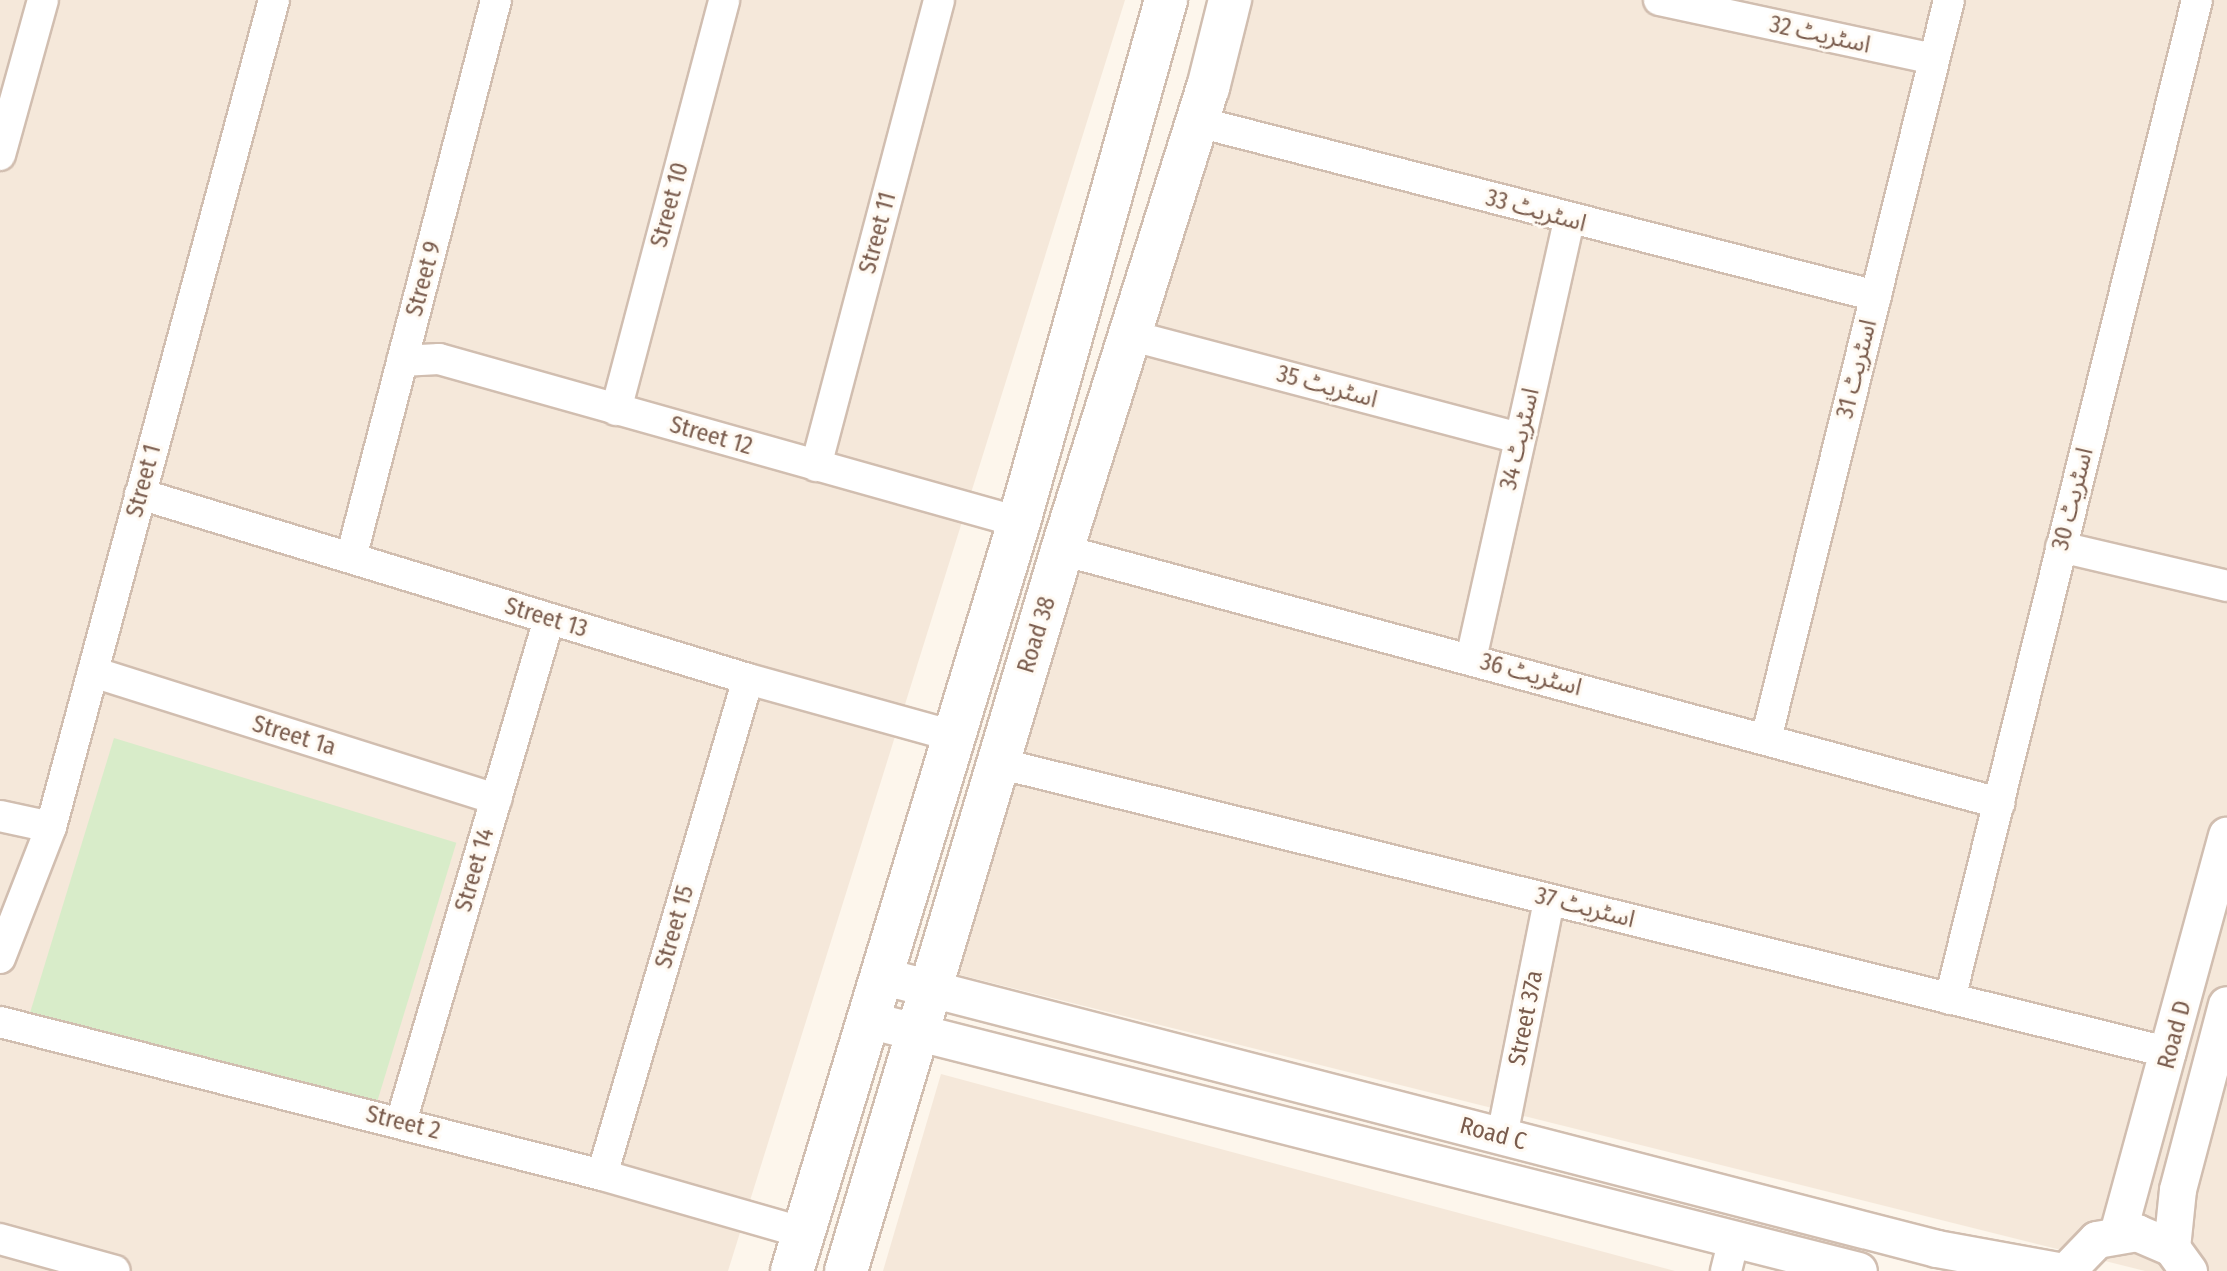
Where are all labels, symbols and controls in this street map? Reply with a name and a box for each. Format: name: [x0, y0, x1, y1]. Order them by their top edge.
street label: اسٹریٹ 32: [1767, 10, 1873, 60]
street label: Street 10: [645, 159, 695, 251]
street label: اسٹریٹ 33: [1483, 184, 1589, 238]
street label: Street 11: [853, 189, 903, 277]
street label: Street 9: [400, 238, 448, 320]
street label: اسٹریٹ 31: [1831, 317, 1883, 421]
street label: اسٹریٹ 35: [1273, 360, 1381, 414]
street label: اسٹریٹ 34: [1494, 385, 1546, 493]
street label: Street 12: [666, 410, 756, 462]
street label: Street 1: [121, 442, 167, 520]
street label: اسٹریٹ 30: [2046, 445, 2100, 553]
street label: Street 13: [501, 592, 591, 644]
street label: Road 38: [1012, 593, 1062, 677]
street label: اسٹریٹ 36: [1477, 648, 1585, 702]
street label: Street 1a: [249, 710, 339, 762]
street label: Street 14: [449, 825, 501, 915]
street label: Street 15: [649, 882, 701, 972]
street label: اسٹریٹ 37: [1532, 882, 1638, 934]
street label: Street 37a: [1503, 968, 1549, 1068]
street label: Road D: [2152, 998, 2198, 1072]
street label: Street 2: [363, 1100, 443, 1146]
street label: Road C: [1457, 1111, 1529, 1157]

